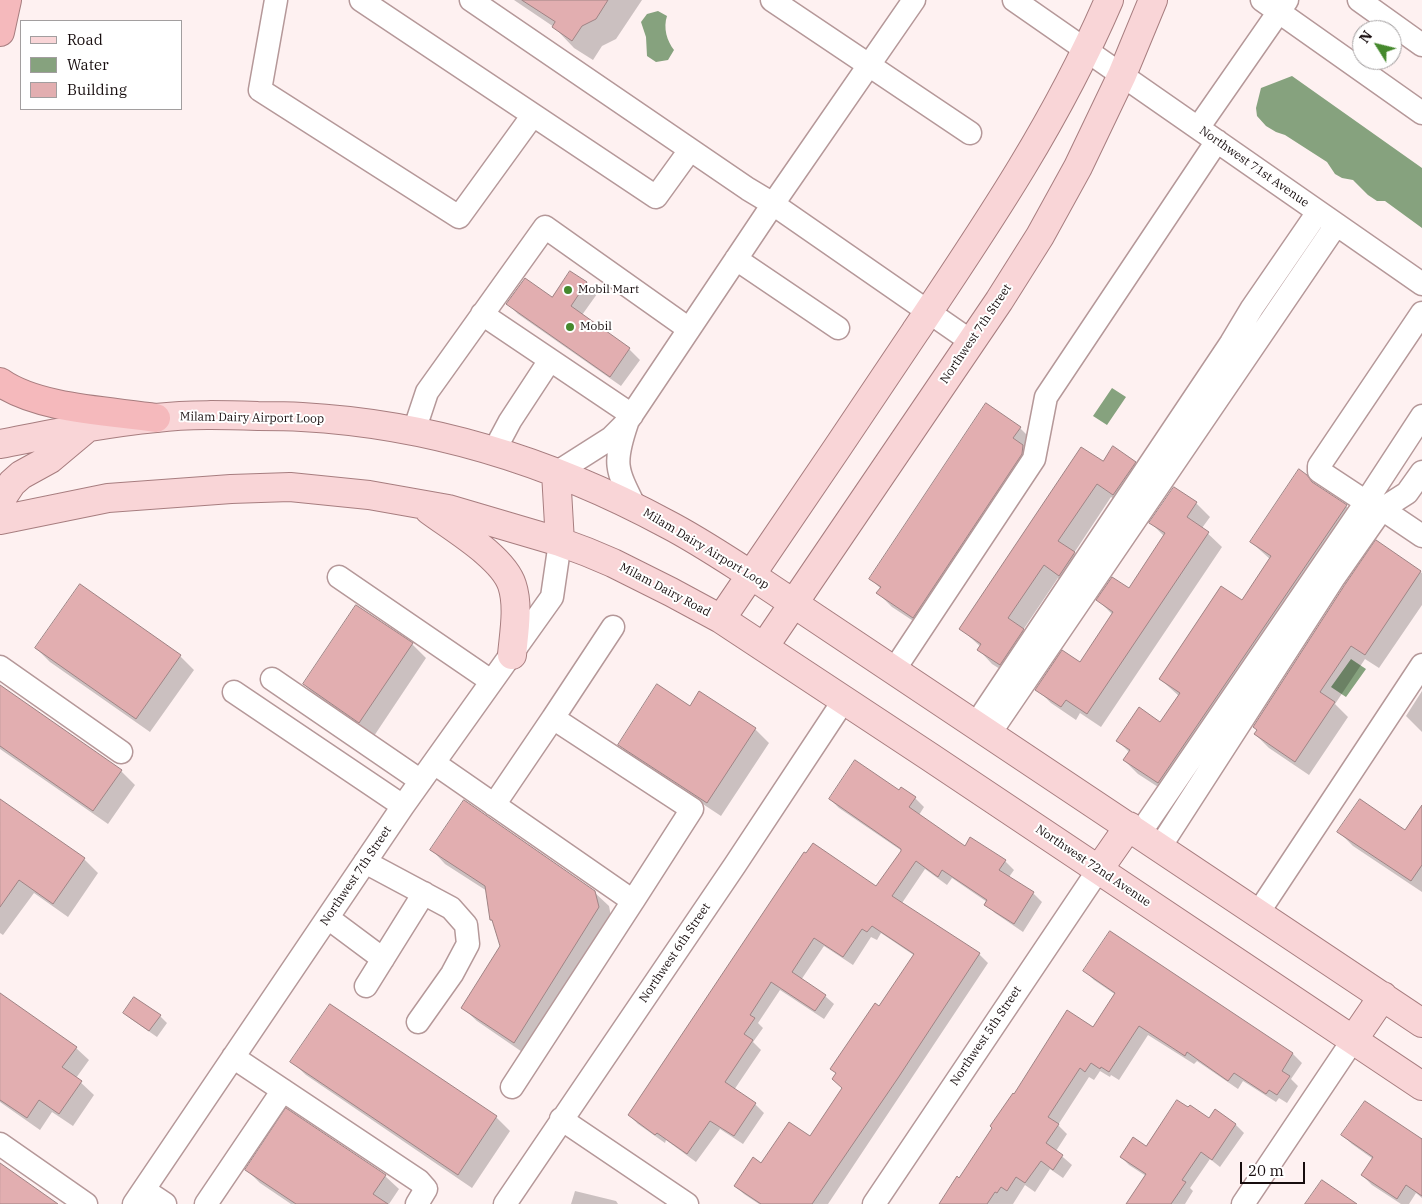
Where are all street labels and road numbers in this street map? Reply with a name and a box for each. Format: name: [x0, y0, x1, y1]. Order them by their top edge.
street label: Northwest 71st Avenue: [1196, 124, 1312, 210]
street label: Northwest 7th Street: [937, 281, 1015, 387]
street label: Milam Dairy Airport Loop: [180, 410, 324, 426]
street label: Milam Dairy Airport Loop: [640, 506, 772, 592]
street label: Milam Dairy Road: [617, 560, 713, 620]
street label: Northwest 72nd Avenue: [1033, 822, 1153, 910]
street label: Northwest 7th Street: [317, 823, 395, 929]
street label: Northwest 6th Street: [636, 900, 714, 1006]
street label: Northwest 5th Street: [947, 983, 1025, 1089]

